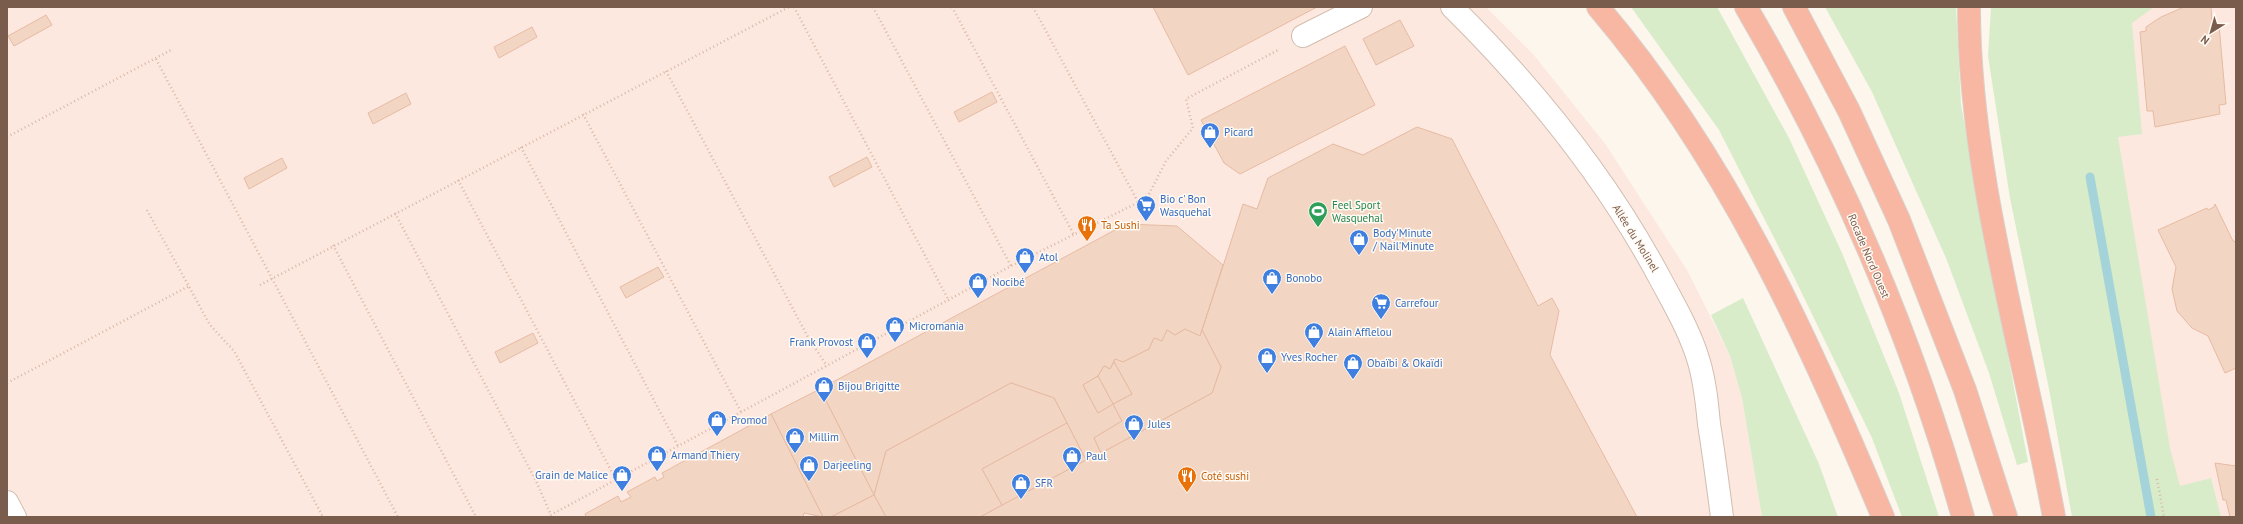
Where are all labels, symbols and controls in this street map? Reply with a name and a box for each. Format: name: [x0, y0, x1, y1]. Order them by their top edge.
north arrow: [2191, 12, 2231, 52]
text: N: [2198, 32, 2212, 48]
shop icon: Picard: [1199, 121, 1221, 149]
place label: Picard: [1224, 125, 1253, 139]
place label: Bio c' Bon Wasquehal: [1160, 192, 1212, 219]
supermarket icon: Bio c' Bon Wasquehal: [1135, 194, 1157, 222]
place label: Feel Sport Wasquehal: [1332, 198, 1384, 225]
sports icon: Feel Sport Wasquehal: [1307, 200, 1329, 228]
street label: Allée du Molinel: [1610, 202, 1663, 275]
street label: Rocade Nord Ouest: [1845, 212, 1893, 300]
restaurant icon: Ta Sushi: [1076, 214, 1098, 242]
place label: Ta Sushi: [1101, 218, 1140, 232]
place label: Body'Minute / Nail'Minute: [1372, 226, 1434, 253]
shop icon: Body'Minute / Nail'Minute: [1348, 228, 1370, 256]
shop icon: Atol: [1014, 246, 1036, 274]
place label: Atol: [1039, 250, 1059, 264]
shop icon: Bonobo: [1261, 267, 1283, 295]
shop icon: Nocibé: [967, 271, 989, 299]
place label: Bonobo: [1286, 271, 1322, 285]
place label: Nocibé: [992, 275, 1025, 289]
supermarket icon: Carrefour: [1370, 292, 1392, 320]
place label: Carrefour: [1395, 296, 1439, 310]
shop icon: Micromania: [884, 315, 906, 343]
place label: Micromania: [909, 319, 964, 333]
shop icon: Alain Afflelou: [1303, 321, 1325, 349]
place label: Alain Afflelou: [1328, 325, 1392, 339]
shop icon: Frank Provost: [856, 331, 878, 359]
place label: Frank Provost: [790, 335, 853, 349]
shop icon: Yves Rocher: [1256, 346, 1278, 374]
place label: Yves Rocher: [1281, 350, 1337, 364]
shop icon: Obaïbi & Okaïdi: [1342, 352, 1364, 380]
place label: Obaïbi & Okaïdi: [1367, 356, 1443, 370]
shop icon: Bijou Brigitte: [813, 375, 835, 403]
place label: Bijou Brigitte: [838, 379, 900, 393]
shop icon: Promod: [706, 409, 728, 437]
place label: Promod: [731, 413, 767, 427]
shop icon: Jules: [1123, 413, 1145, 441]
place label: Jules: [1147, 417, 1171, 431]
shop icon: Millim: [784, 426, 806, 454]
place label: Millim: [809, 430, 839, 444]
shop icon: Armand Thiery: [646, 444, 668, 472]
shop icon: Paul: [1061, 445, 1083, 473]
place label: Armand Thiery: [671, 448, 740, 462]
place label: Paul: [1086, 449, 1107, 463]
shop icon: Darjeeling: [798, 454, 820, 482]
place label: Darjeeling: [823, 458, 872, 472]
shop icon: Grain de Malice: [611, 464, 633, 492]
restaurant icon: Coté sushi: [1176, 465, 1198, 493]
place label: Grain de Malice: [535, 468, 608, 482]
place label: Coté sushi: [1201, 469, 1249, 483]
shop icon: SFR: [1010, 472, 1032, 500]
place label: SFR: [1035, 476, 1054, 490]

